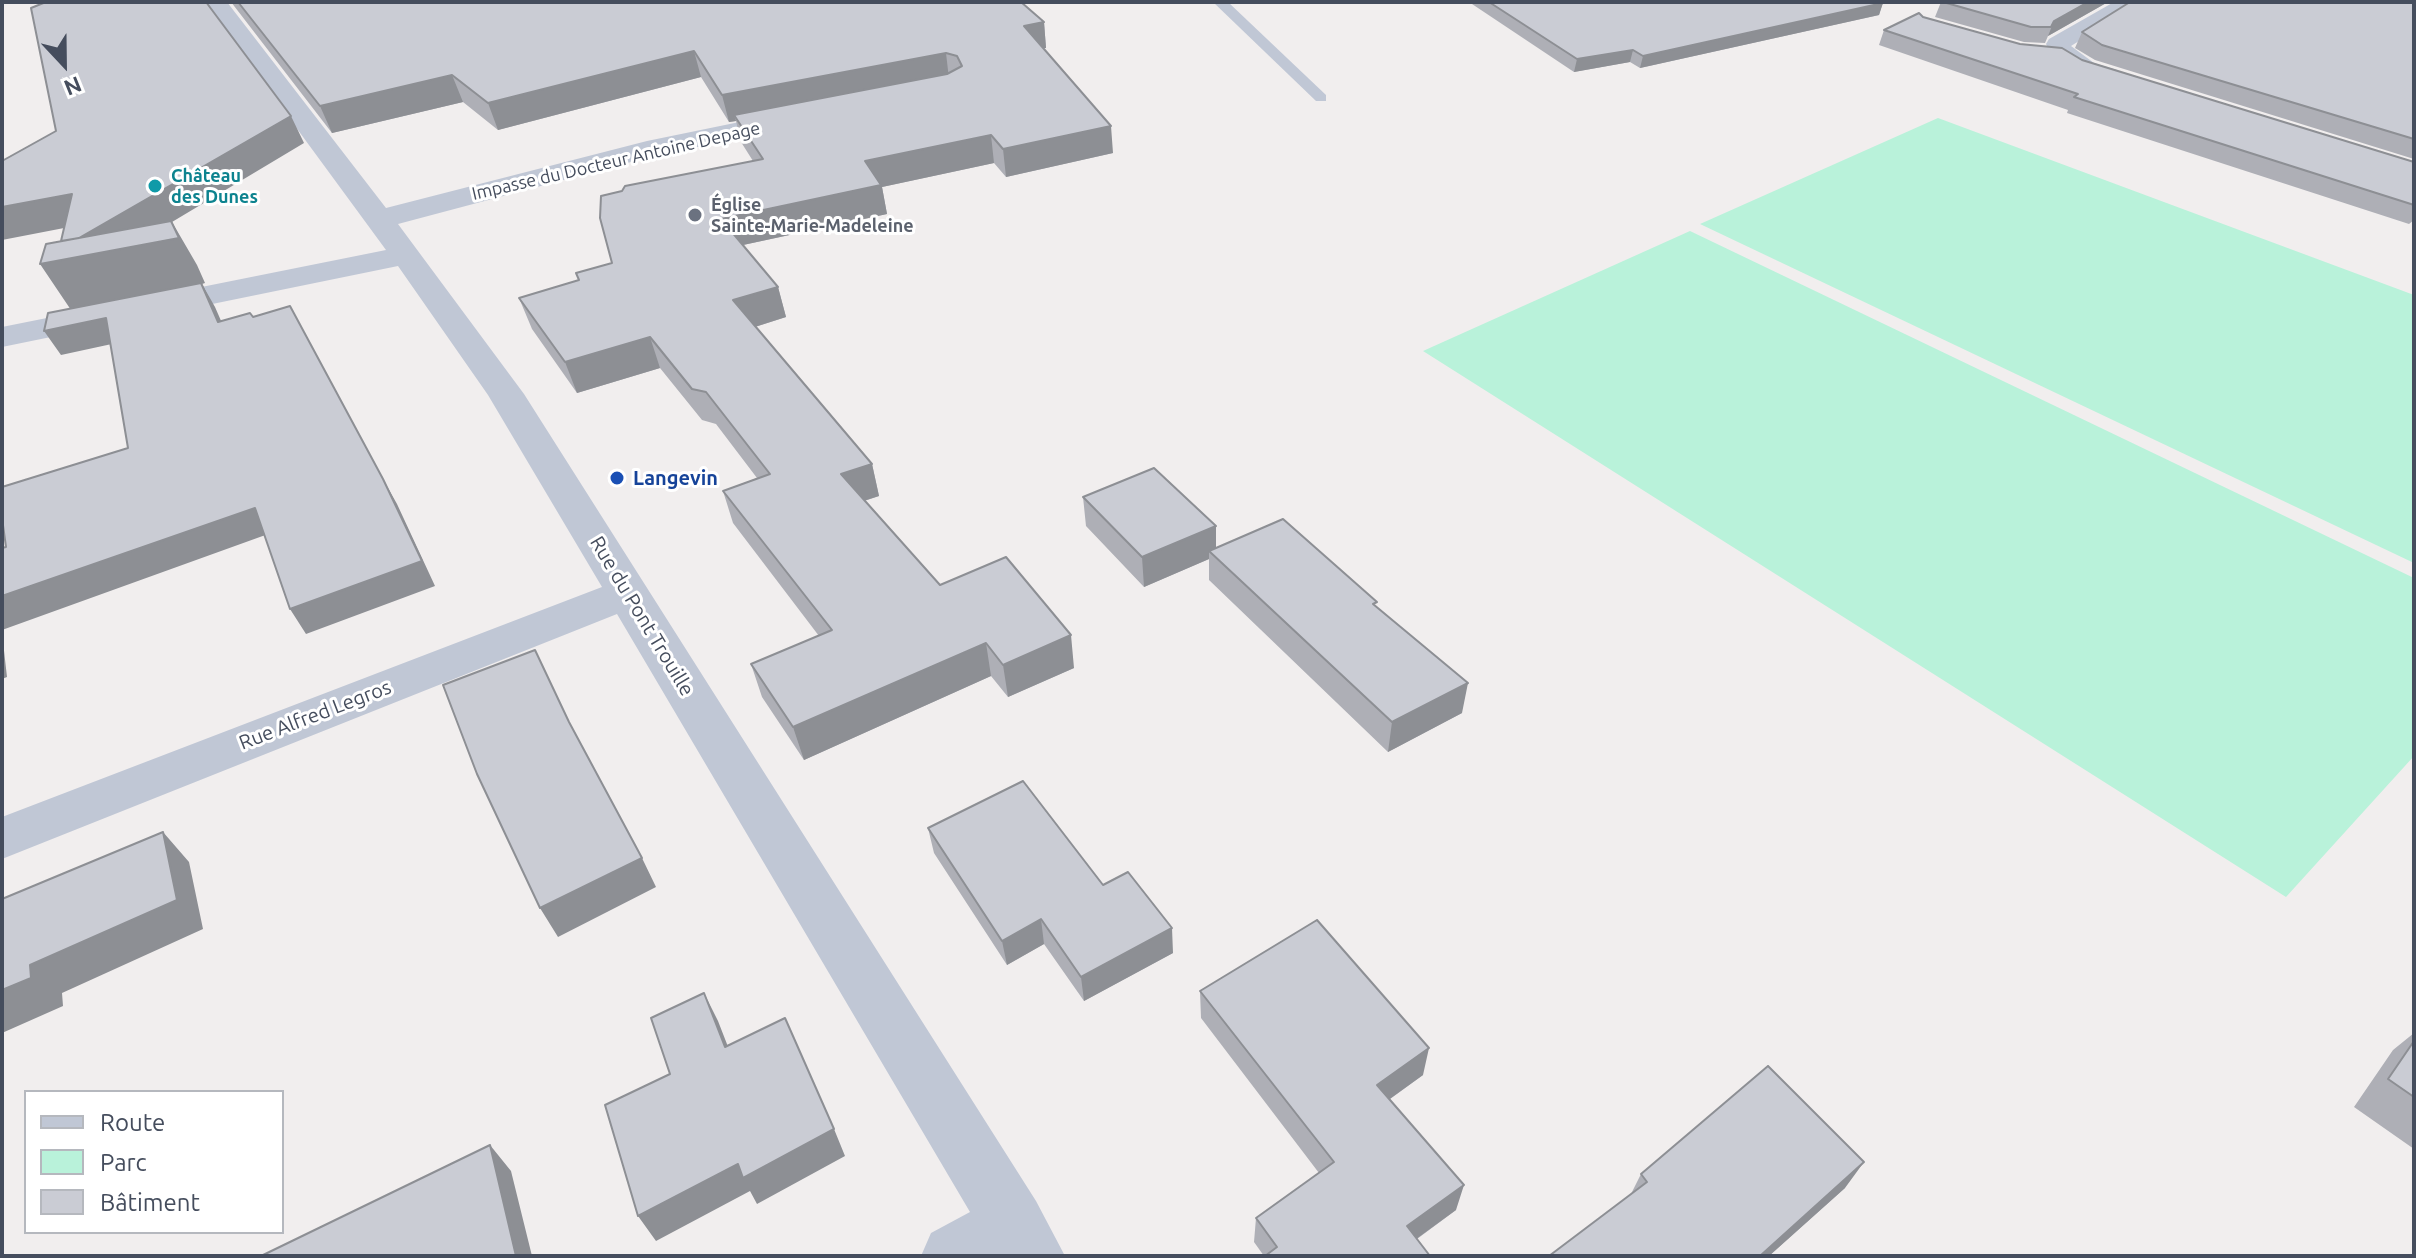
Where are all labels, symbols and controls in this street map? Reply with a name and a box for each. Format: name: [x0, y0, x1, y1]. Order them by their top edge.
north arrow: [24, 24, 104, 104]
text: N: [61, 72, 85, 101]
street label: Impasse du Docteur Antoine Depage: [470, 117, 762, 205]
place label: Château des Dunes: [171, 165, 258, 208]
marker: Château des Dunes: [146, 177, 164, 195]
place label: Église Sainte-Marie-Madeleine: [711, 194, 914, 236]
marker: Église Sainte-Marie-Madeleine: [686, 206, 704, 224]
place label: Langevin: [633, 466, 718, 490]
marker: Langevin: [608, 469, 626, 487]
street label: Rue du Pont Trouille: [585, 532, 699, 700]
street label: Rue Alfred Legros: [236, 675, 394, 755]
legend: [24, 1090, 284, 1234]
text: Route: [100, 1109, 165, 1136]
text: Parc: [100, 1149, 147, 1176]
text: Bâtiment: [100, 1189, 200, 1216]

